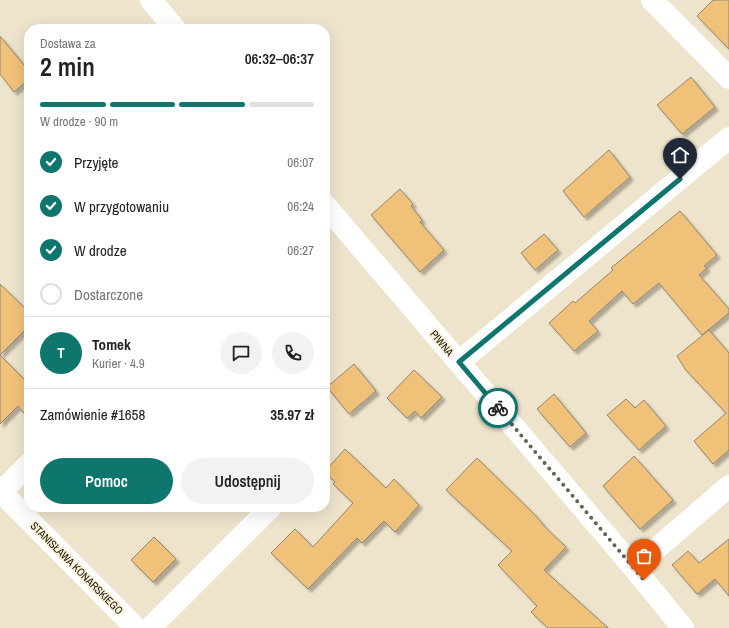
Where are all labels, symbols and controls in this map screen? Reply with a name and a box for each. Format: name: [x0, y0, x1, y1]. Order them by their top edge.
text: Dostawa za: [40, 35, 96, 52]
text: 06:32–06:37: [245, 48, 314, 69]
text: 2 min: [40, 49, 95, 84]
text: W drodze · 90 m: [40, 113, 118, 130]
pin: [663, 138, 697, 179]
icon: home: [669, 144, 691, 166]
icon: check: [40, 151, 62, 173]
text: Przyjęte: [74, 152, 118, 173]
text: 06:07: [287, 154, 314, 171]
icon: check: [40, 195, 62, 217]
text: W przygotowaniu: [74, 196, 169, 217]
text: 06:24: [287, 198, 314, 215]
icon: check: [40, 239, 62, 261]
text: W drodze: [74, 240, 127, 261]
text: 06:27: [287, 242, 314, 259]
text: Dostarczone: [74, 284, 143, 305]
street label: PIWNA: [427, 327, 457, 360]
button: chat: [220, 332, 262, 374]
button: phone: [272, 332, 314, 374]
text: Tomek: [92, 334, 131, 355]
text: T: [57, 342, 65, 363]
text: Kurier · 4.9: [92, 355, 145, 372]
courier: [478, 388, 518, 428]
icon: bike: [487, 397, 509, 419]
text: Zamówienie #1658: [40, 404, 145, 425]
text: 35.97 zł: [270, 404, 314, 425]
button: Pomoc: [40, 458, 173, 504]
button: Udostępnij: [181, 458, 314, 504]
street label: STANISŁAWA KONARSKIEGO: [28, 519, 126, 617]
pin: [627, 539, 661, 580]
icon: bag: [633, 545, 655, 567]

